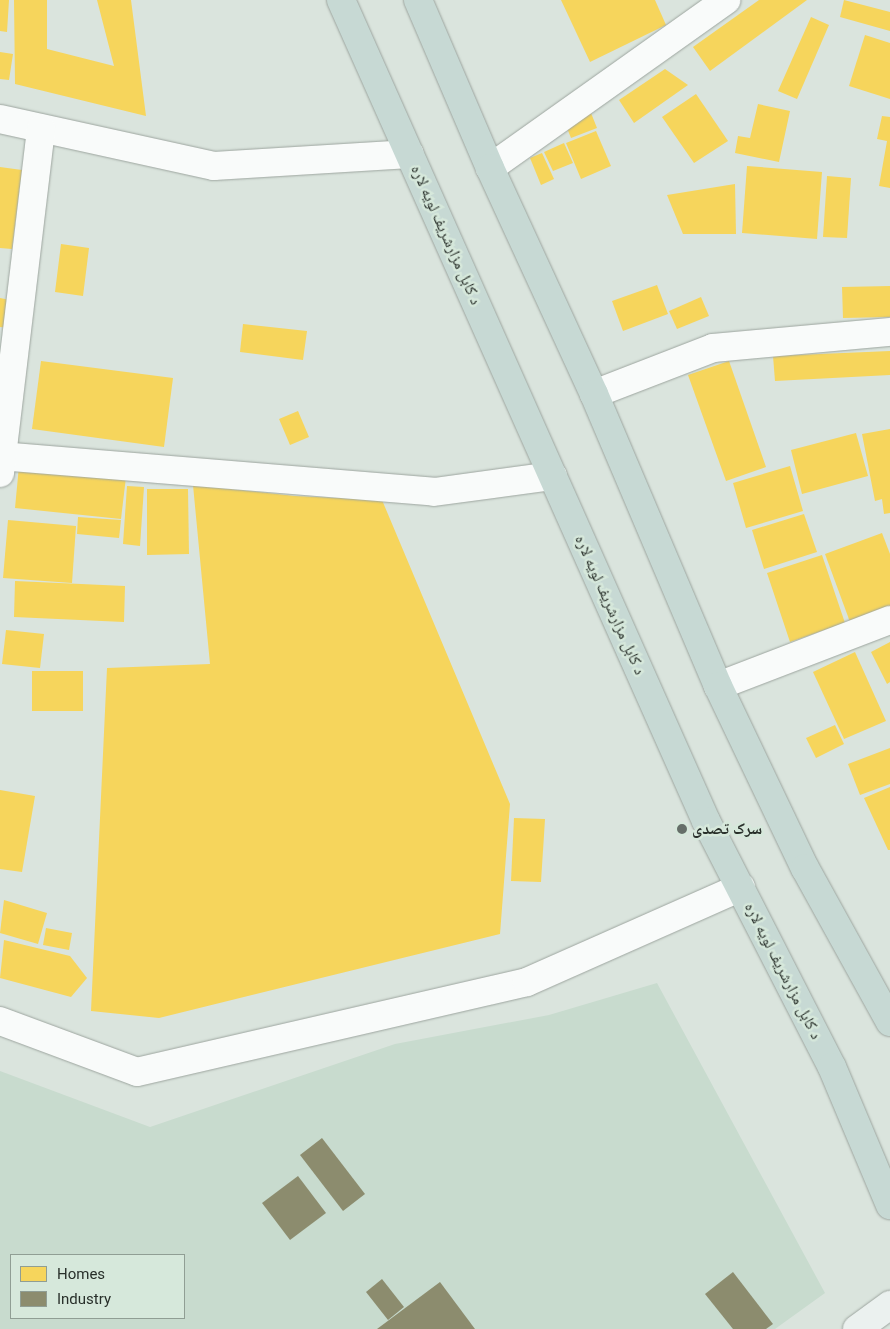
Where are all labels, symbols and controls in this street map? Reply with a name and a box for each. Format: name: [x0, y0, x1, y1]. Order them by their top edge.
street label: د کابل مزارشریف لویه لاره: [407, 162, 485, 308]
street label: د کابل مزارشریف لویه لاره: [571, 532, 649, 678]
place label: سرک تصدی: [692, 819, 762, 839]
marker: سرک تصدی: [676, 823, 688, 835]
street label: د کابل مزارشریف لویه لاره: [740, 899, 826, 1043]
legend: [10, 1254, 185, 1319]
text: Homes: [57, 1265, 105, 1283]
text: Industry: [57, 1290, 111, 1308]

